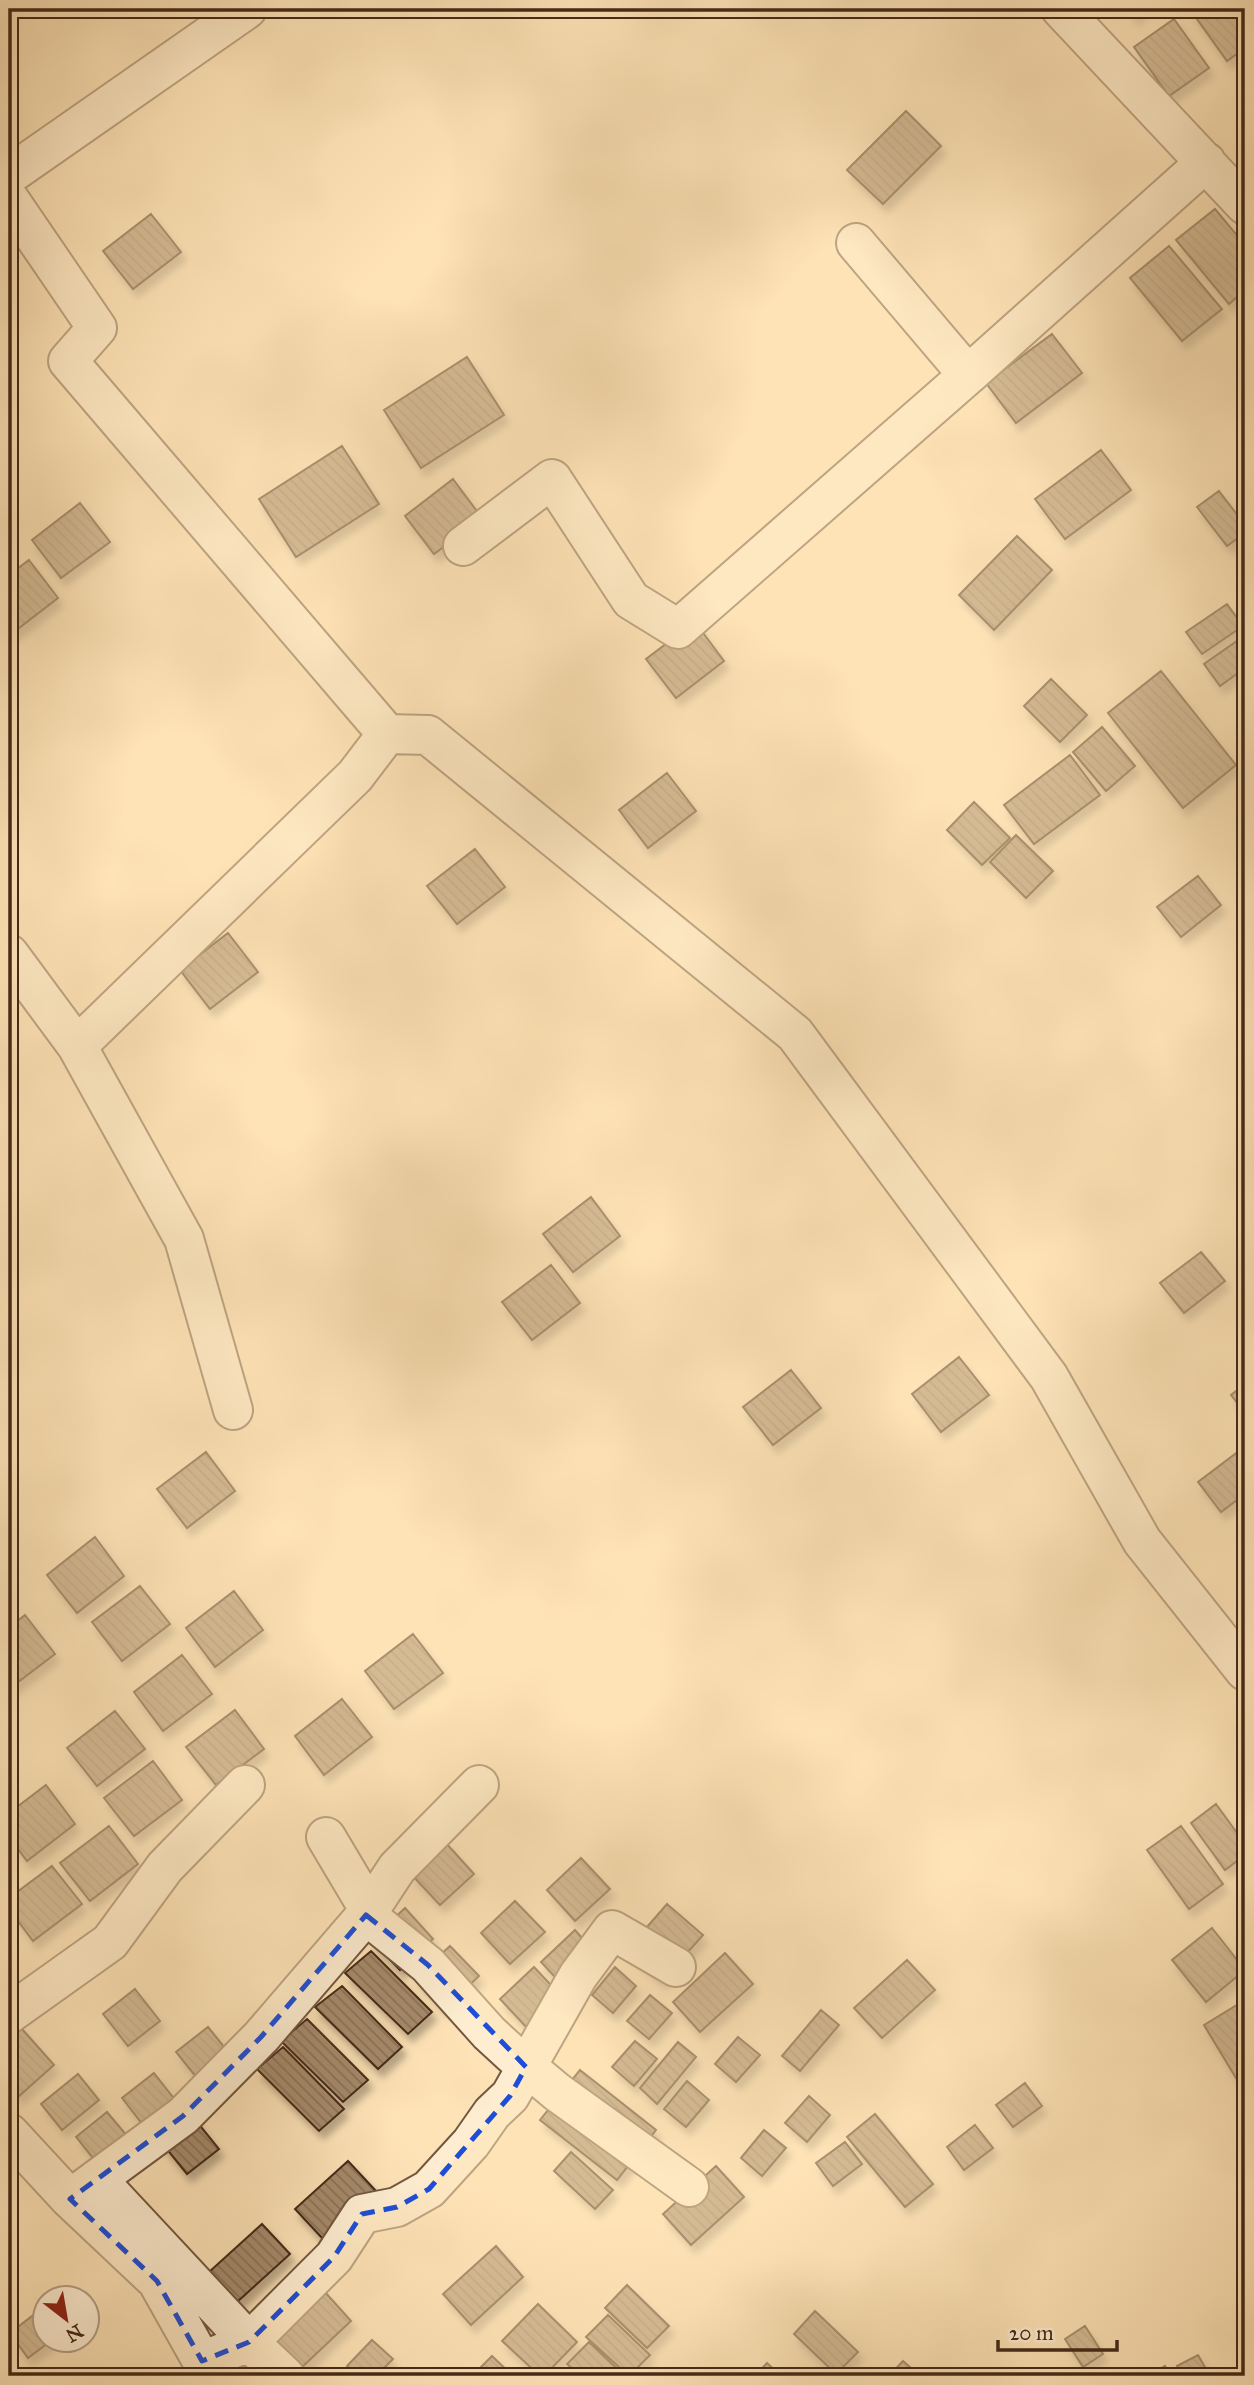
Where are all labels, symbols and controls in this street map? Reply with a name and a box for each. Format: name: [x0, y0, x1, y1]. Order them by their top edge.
north arrow: [32, 2284, 102, 2354]
scale bar: [998, 2308, 1118, 2352]
text: N: [62, 2319, 87, 2347]
text: 20 m: [1009, 2320, 1054, 2346]

